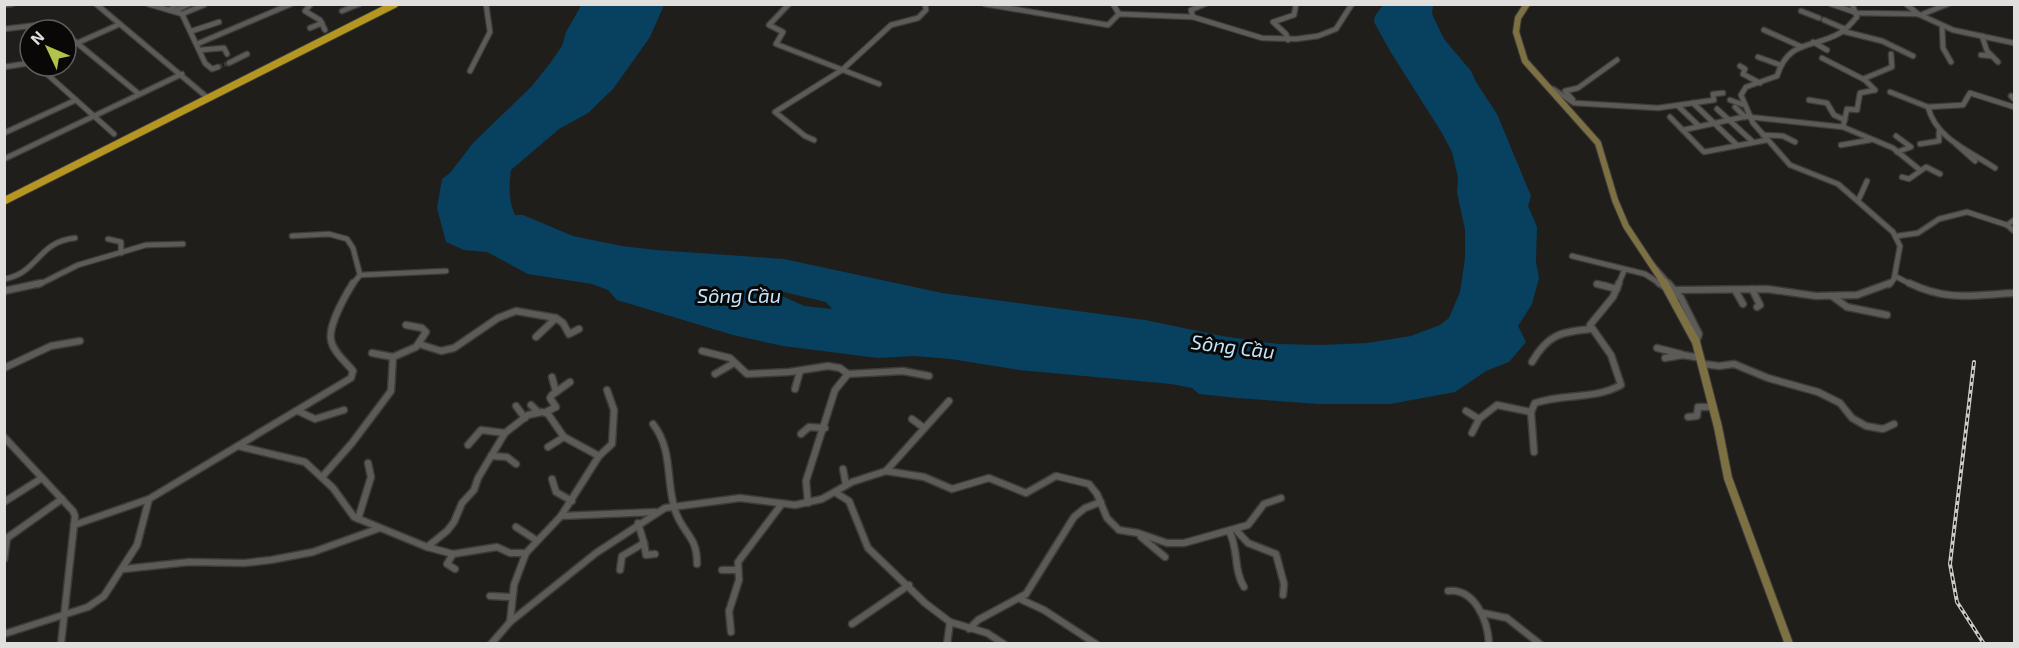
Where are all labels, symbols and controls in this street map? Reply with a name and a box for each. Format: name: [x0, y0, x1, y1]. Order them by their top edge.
north arrow: [18, 18, 78, 78]
text: N: [26, 26, 48, 48]
water label: Sông Cầu: [697, 283, 781, 307]
water label: Sông Cầu: [1190, 329, 1276, 363]

